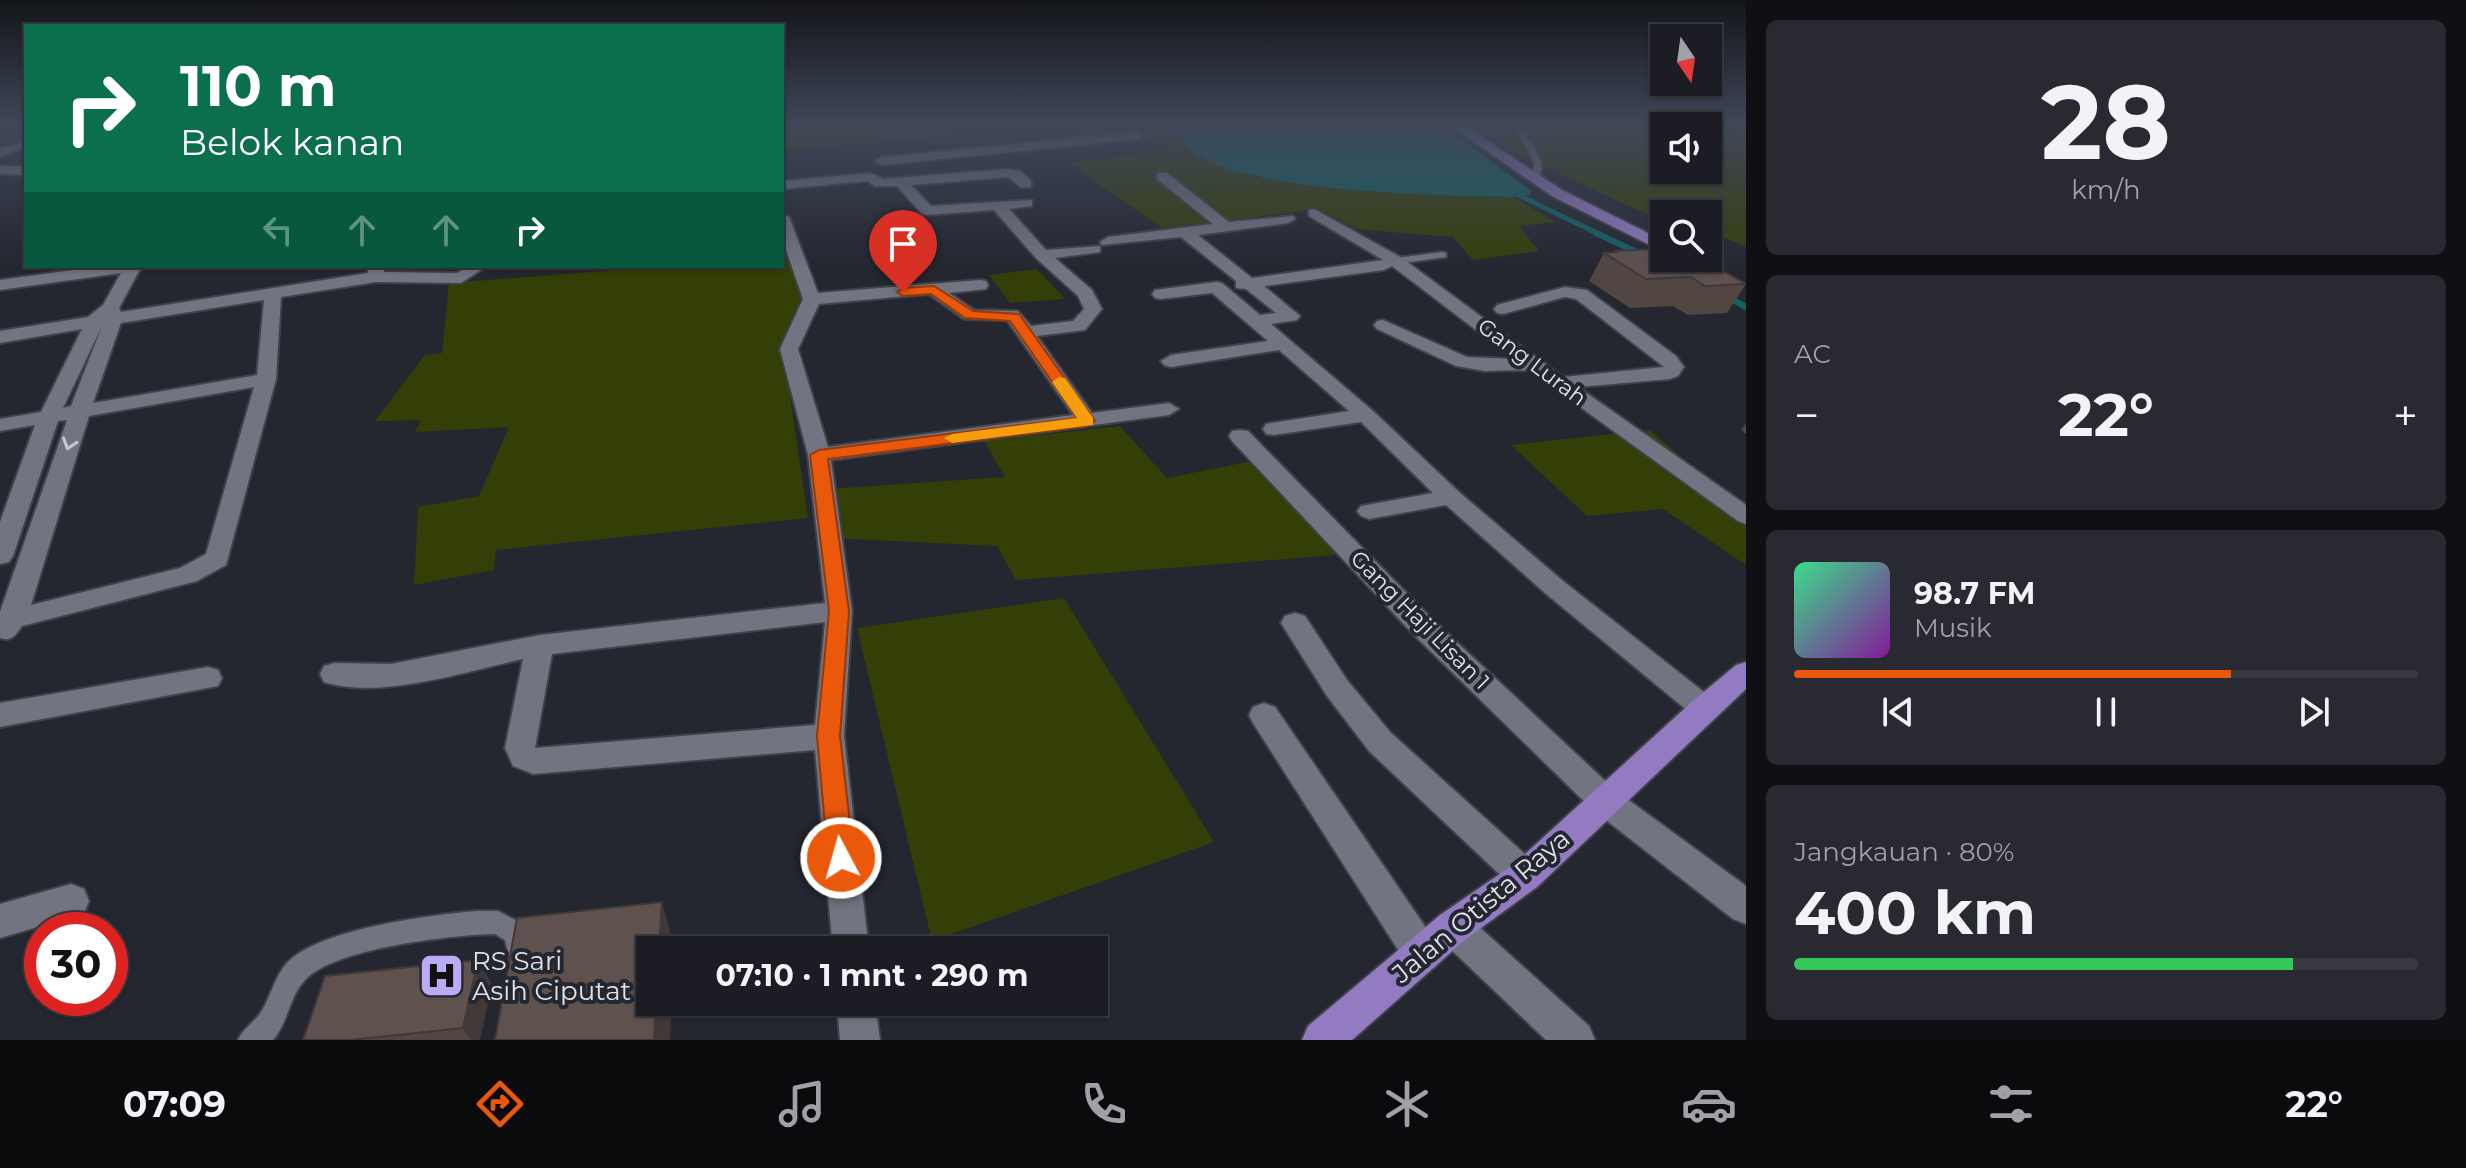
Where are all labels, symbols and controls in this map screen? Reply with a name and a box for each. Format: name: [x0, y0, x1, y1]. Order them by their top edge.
north arrow: [1650, 24, 1722, 96]
map controls: [1650, 24, 1722, 272]
text: 110 m: [180, 52, 337, 120]
icon: right: [48, 56, 152, 160]
text: 28: [2041, 58, 2171, 185]
button: sound: [1650, 112, 1722, 184]
text: Belok kanan: [180, 120, 404, 164]
text: km/h: [2071, 174, 2141, 206]
button: search: [1650, 200, 1722, 272]
icon: left: [256, 208, 300, 252]
icon: ahead: [340, 208, 384, 252]
icon: ahead: [424, 208, 468, 252]
icon: right: [508, 208, 552, 252]
pin: [869, 210, 937, 292]
icon: arrive: [881, 222, 925, 266]
street label: Gang Lurah: [1472, 312, 1592, 412]
text: AC: [1794, 338, 1831, 370]
text: 22°: [2058, 378, 2154, 451]
text: −: [1794, 388, 1819, 442]
text: +: [2393, 388, 2418, 442]
one-way arrow: [62, 437, 78, 451]
street label: Gang Haji Lisan 1: [1345, 545, 1495, 695]
text: 98.7 FM: [1914, 575, 2036, 612]
text: Musik: [1914, 612, 1992, 644]
icon: previous: [1876, 690, 1920, 734]
icon: pause: [2084, 690, 2128, 734]
icon: next: [2292, 690, 2336, 734]
position arrow: [799, 816, 883, 900]
street label: Jalan Otista Raya: [1385, 822, 1576, 990]
text: Jangkauan · 80%: [1794, 836, 2014, 868]
text: 400 km: [1794, 876, 2036, 949]
speed limit sign: 30: [24, 912, 128, 1016]
place label: RS Sari Asih Ciputat: [472, 945, 631, 1007]
hospital icon: RS Sari Asih Ciputat: [417, 952, 465, 1000]
text: 07:10 · 1 mnt · 290 m: [716, 957, 1028, 994]
icon: directions: [472, 1076, 528, 1132]
icon: music: [774, 1076, 830, 1132]
icon: phone: [1076, 1076, 1132, 1132]
icon: climate: [1379, 1076, 1435, 1132]
icon: car: [1681, 1076, 1737, 1132]
icon: filters: [1983, 1076, 2039, 1132]
text: 07:09: [123, 1082, 226, 1126]
text: 22°: [2285, 1082, 2343, 1126]

